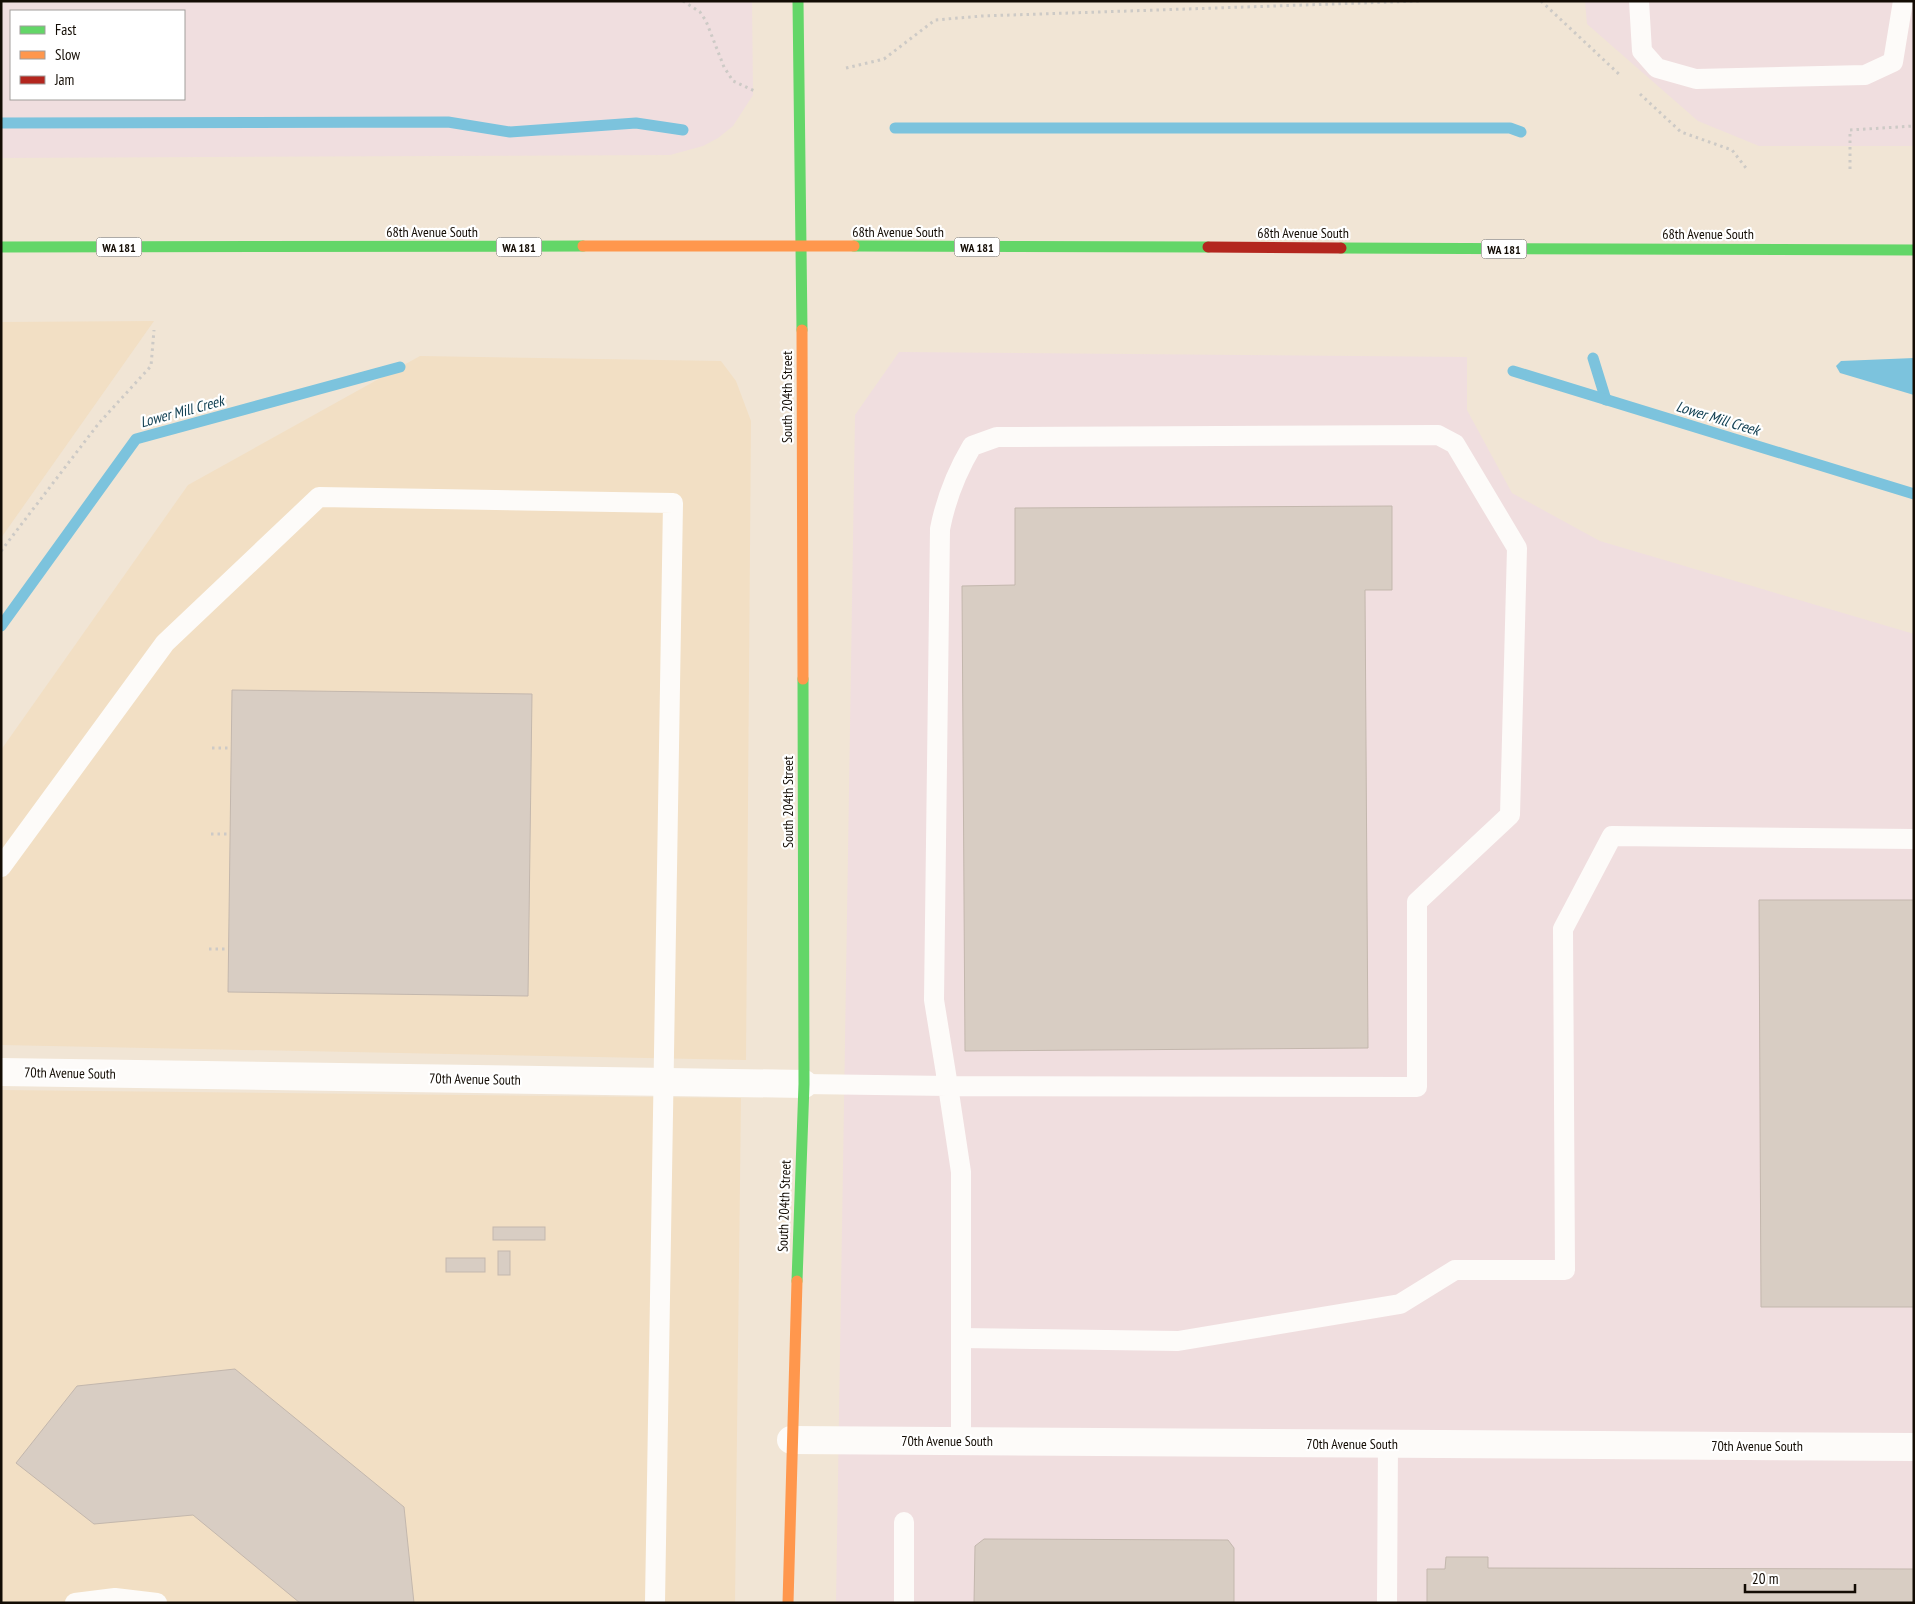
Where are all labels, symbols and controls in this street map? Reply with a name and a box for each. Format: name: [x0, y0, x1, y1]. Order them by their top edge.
legend: [10, 10, 185, 100]
text: Fast: [55, 20, 76, 39]
text: Slow: [55, 45, 80, 64]
text: Jam: [54, 70, 74, 89]
street label: 68th Avenue South: [386, 223, 478, 241]
street label: 68th Avenue South: [852, 223, 944, 241]
street label: 68th Avenue South: [1257, 224, 1349, 242]
street label: 68th Avenue South: [1662, 225, 1754, 243]
road number: WA 181: [96, 238, 142, 256]
road number: WA 181: [496, 238, 542, 256]
road number: WA 181: [954, 238, 1000, 256]
road number: WA 181: [1482, 240, 1526, 258]
street label: South 204th Street: [778, 351, 796, 443]
water label: Lower Mill Creek: [138, 390, 228, 431]
water label: Lower Mill Creek: [1674, 396, 1764, 440]
street label: South 204th Street: [779, 756, 797, 848]
street label: 70th Avenue South: [24, 1063, 116, 1083]
street label: 70th Avenue South: [429, 1069, 521, 1089]
street label: South 204th Street: [773, 1160, 795, 1252]
street label: 70th Avenue South: [901, 1432, 993, 1450]
street label: 70th Avenue South: [1306, 1435, 1398, 1453]
street label: 70th Avenue South: [1711, 1437, 1803, 1455]
scale bar: [1745, 1562, 1855, 1594]
text: 20 m: [1752, 1569, 1778, 1588]

